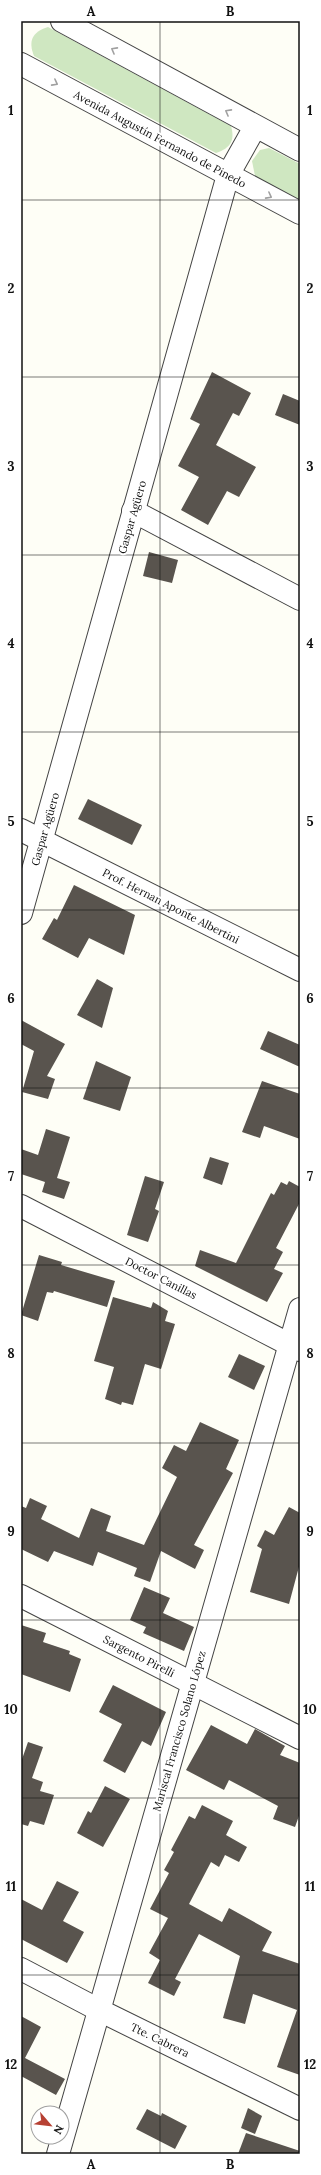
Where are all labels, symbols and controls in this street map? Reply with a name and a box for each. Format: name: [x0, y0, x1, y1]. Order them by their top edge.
text: A: [87, 3, 96, 20]
text: B: [226, 3, 235, 20]
one-way arrow: [111, 47, 118, 54]
one-way arrow: [51, 78, 59, 86]
street label: Avenida Augustín Fernando de Pinedo: [70, 87, 249, 191]
text: 1: [8, 102, 14, 119]
text: 1: [307, 102, 313, 119]
one-way arrow: [225, 110, 233, 117]
one-way arrow: [265, 192, 272, 199]
text: 2: [8, 280, 15, 297]
text: 2: [307, 280, 314, 297]
text: 3: [7, 458, 15, 475]
text: 3: [306, 458, 314, 475]
street label: Gaspar Agüero: [115, 479, 149, 555]
text: 4: [7, 635, 15, 652]
text: 4: [306, 635, 314, 652]
street label: Gaspar Agüero: [28, 791, 62, 867]
text: 5: [7, 813, 15, 830]
text: 5: [306, 813, 314, 830]
street label: Prof. Hernan Aponte Albertini: [100, 865, 242, 947]
text: 6: [7, 990, 15, 1007]
text: 6: [306, 990, 314, 1007]
text: 7: [8, 1168, 14, 1185]
text: 7: [307, 1168, 313, 1185]
street label: Doctor Canillas: [123, 1254, 199, 1302]
text: 8: [7, 1345, 15, 1362]
text: 8: [306, 1345, 314, 1362]
text: 9: [7, 1523, 15, 1540]
text: 9: [306, 1523, 314, 1540]
street label: Sargento Pirelli: [101, 1632, 177, 1680]
street label: Mariscal Francisco Solano López: [149, 1649, 209, 1813]
text: 10: [4, 1701, 18, 1718]
text: 10: [303, 1701, 317, 1718]
text: 11: [6, 1878, 16, 1895]
text: 11: [305, 1878, 315, 1895]
street label: Tte. Cabrera: [128, 2020, 192, 2060]
text: 12: [5, 2056, 17, 2073]
text: 12: [304, 2056, 316, 2073]
north arrow: [30, 2105, 70, 2145]
text: N: [50, 2123, 67, 2137]
text: A: [87, 2156, 96, 2173]
text: B: [226, 2156, 235, 2173]

